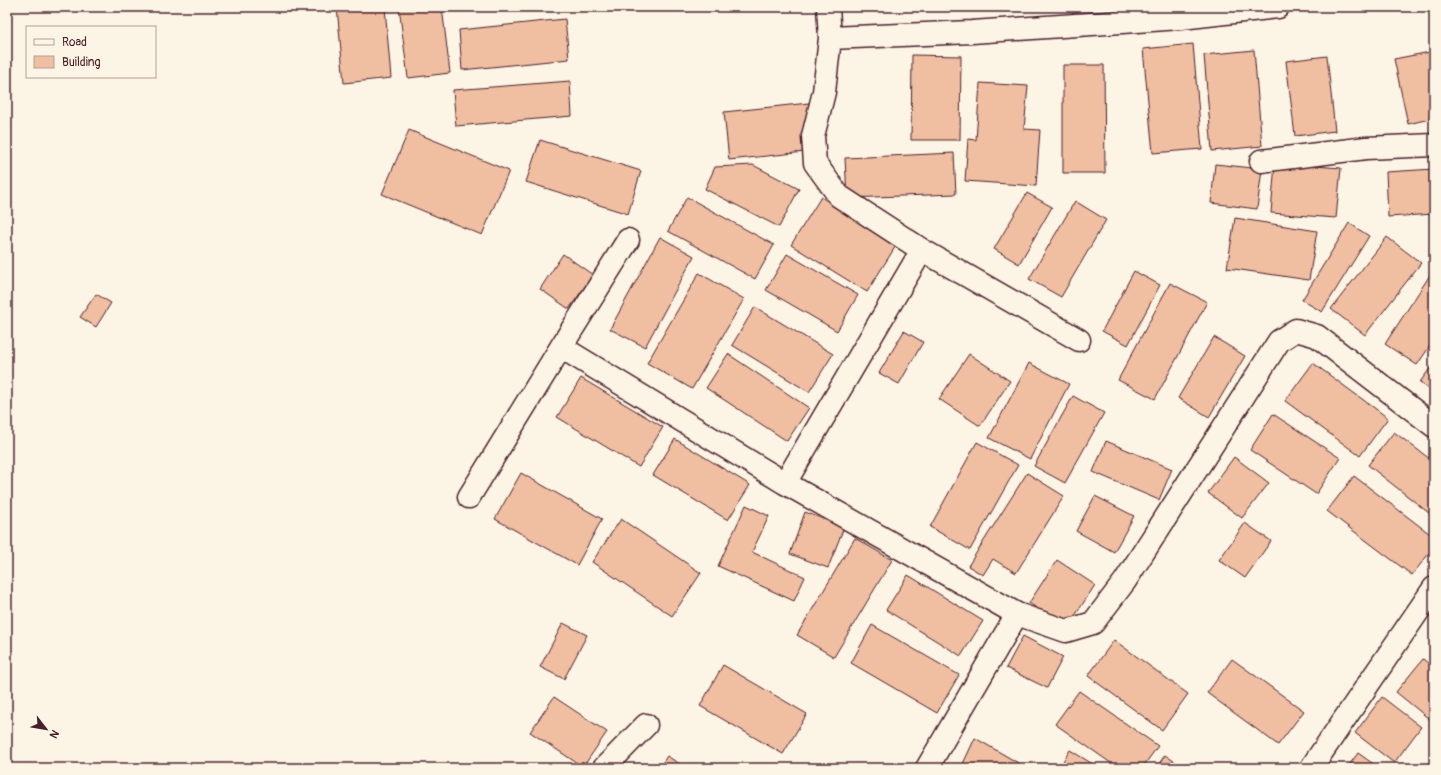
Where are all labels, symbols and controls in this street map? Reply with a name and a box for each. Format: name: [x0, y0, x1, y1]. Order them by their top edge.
legend: [26, 26, 156, 78]
text: Road: [62, 35, 87, 50]
text: Building: [62, 55, 101, 70]
north arrow: [26, 709, 66, 749]
text: N: [46, 727, 62, 741]

